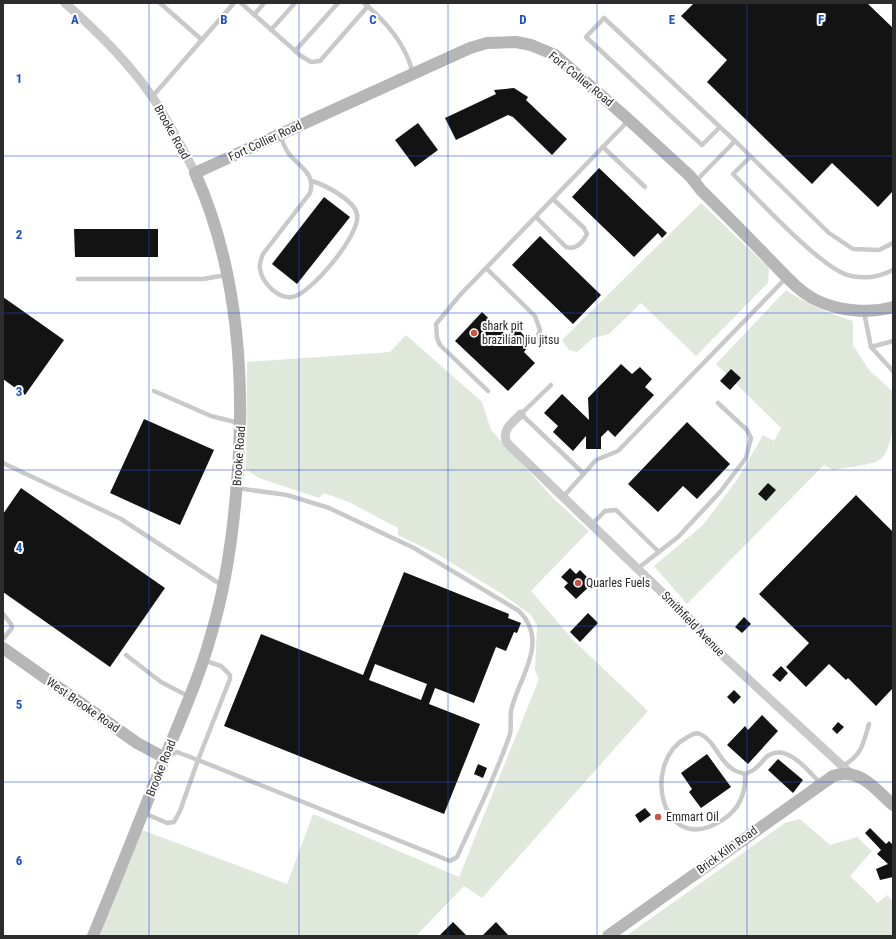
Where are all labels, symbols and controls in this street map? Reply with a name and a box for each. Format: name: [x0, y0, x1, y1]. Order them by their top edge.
text: A: [71, 12, 79, 27]
text: B: [220, 12, 228, 27]
text: C: [369, 12, 377, 27]
text: D: [519, 12, 527, 27]
text: E: [669, 12, 676, 27]
text: F: [818, 12, 824, 27]
street label: Fort Collier Road: [546, 49, 616, 109]
text: 1: [16, 71, 22, 86]
street label: Brooke Road: [151, 102, 193, 162]
street label: Fort Collier Road: [226, 118, 304, 164]
text: 2: [16, 227, 23, 242]
place label: shark pit brazilian jiu jitsu: [482, 319, 559, 347]
marker: shark pit brazilian jiu jitsu: [469, 328, 479, 338]
text: 3: [16, 384, 22, 399]
street label: Brooke Road: [230, 426, 248, 486]
text: 4: [16, 540, 23, 555]
place label: Quarles Fuels: [586, 576, 650, 590]
marker: Quarles Fuels: [573, 578, 583, 588]
street label: Smithfield Avenue: [658, 589, 728, 660]
street label: West Brooke Road: [44, 675, 122, 735]
text: 5: [16, 697, 23, 712]
street label: Brooke Road: [143, 738, 179, 798]
place label: Emmart Oil: [666, 810, 719, 824]
marker: Emmart Oil: [653, 812, 663, 822]
street label: Brick Kiln Road: [694, 823, 760, 877]
text: 6: [16, 853, 23, 868]

